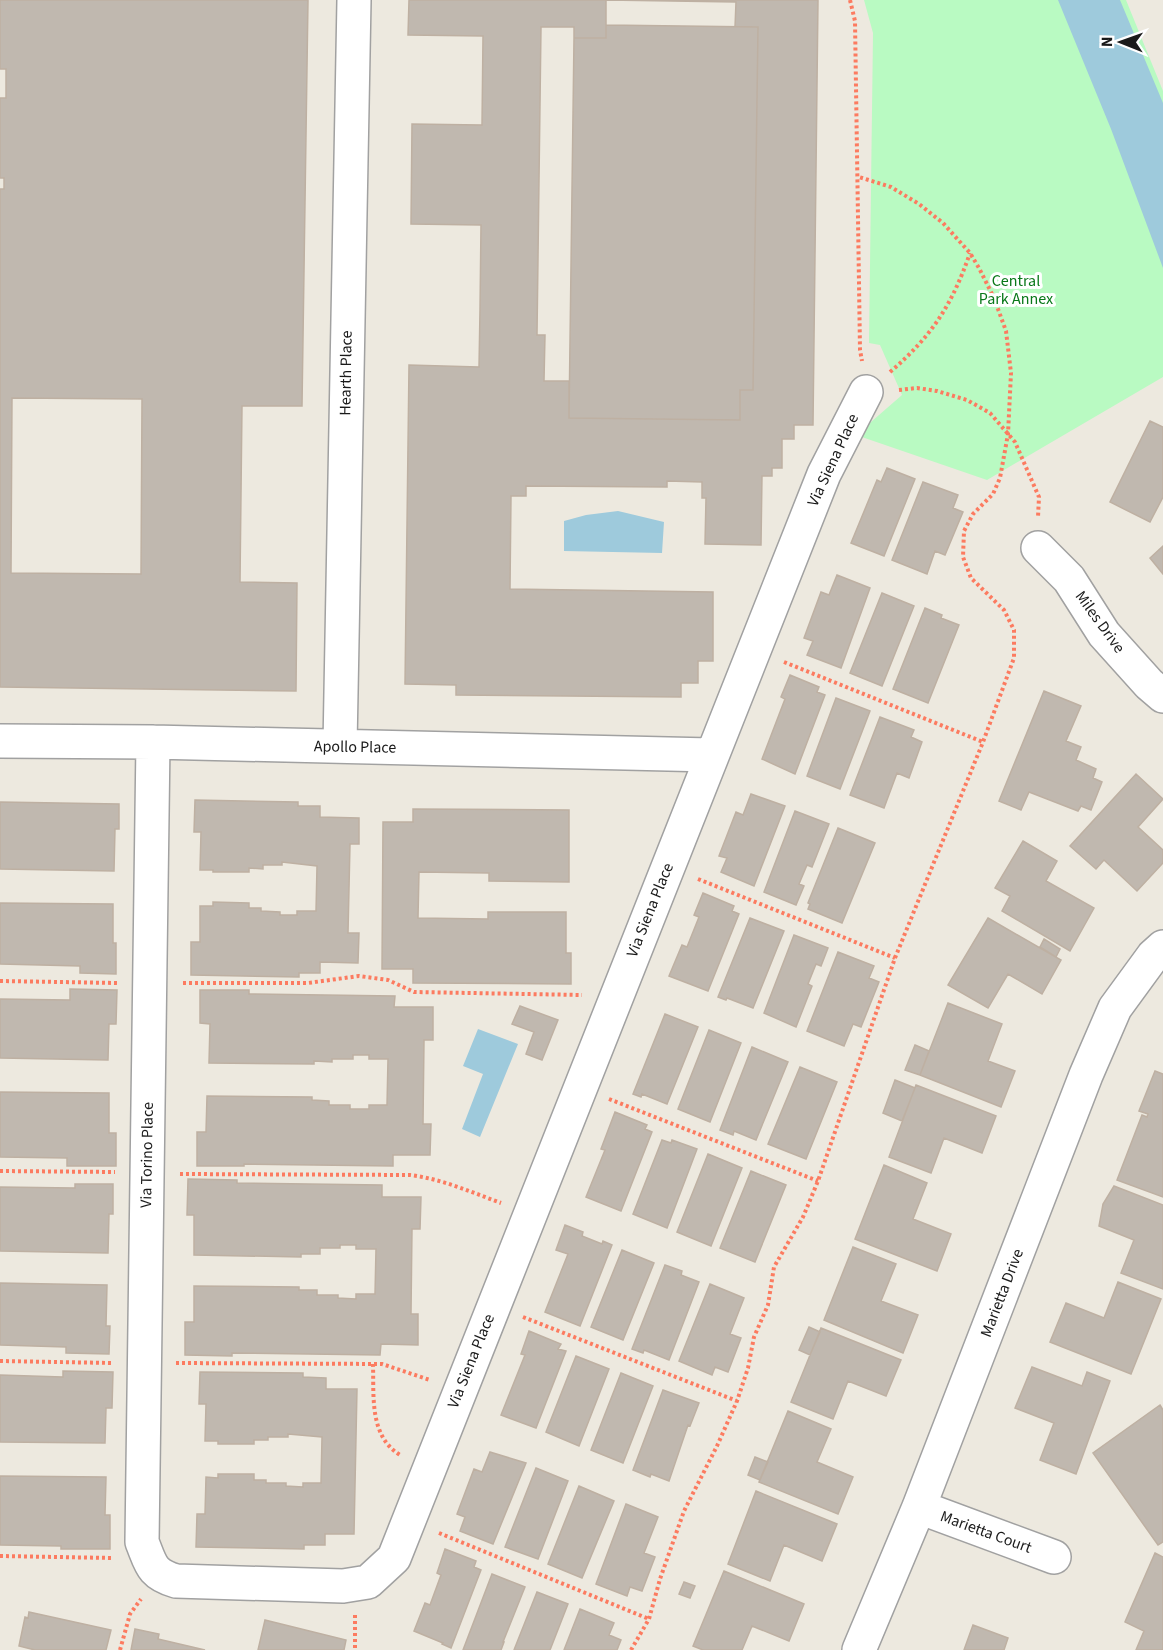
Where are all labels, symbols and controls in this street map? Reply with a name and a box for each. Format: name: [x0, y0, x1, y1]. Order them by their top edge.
north arrow: [1091, 12, 1151, 72]
text: N: [1096, 36, 1118, 47]
park label: Central Park Annex: [979, 270, 1053, 310]
street label: Hearth Place: [334, 330, 358, 416]
street label: Via Siena Place: [802, 410, 864, 510]
street label: Miles Drive: [1070, 586, 1130, 658]
street label: Apollo Place: [314, 735, 396, 759]
street label: Via Siena Place: [621, 859, 679, 960]
street label: Via Torino Place: [135, 1102, 159, 1208]
street label: Marietta Drive: [975, 1246, 1029, 1340]
street label: Via Siena Place: [442, 1310, 500, 1411]
street label: Marietta Court: [937, 1505, 1035, 1559]

